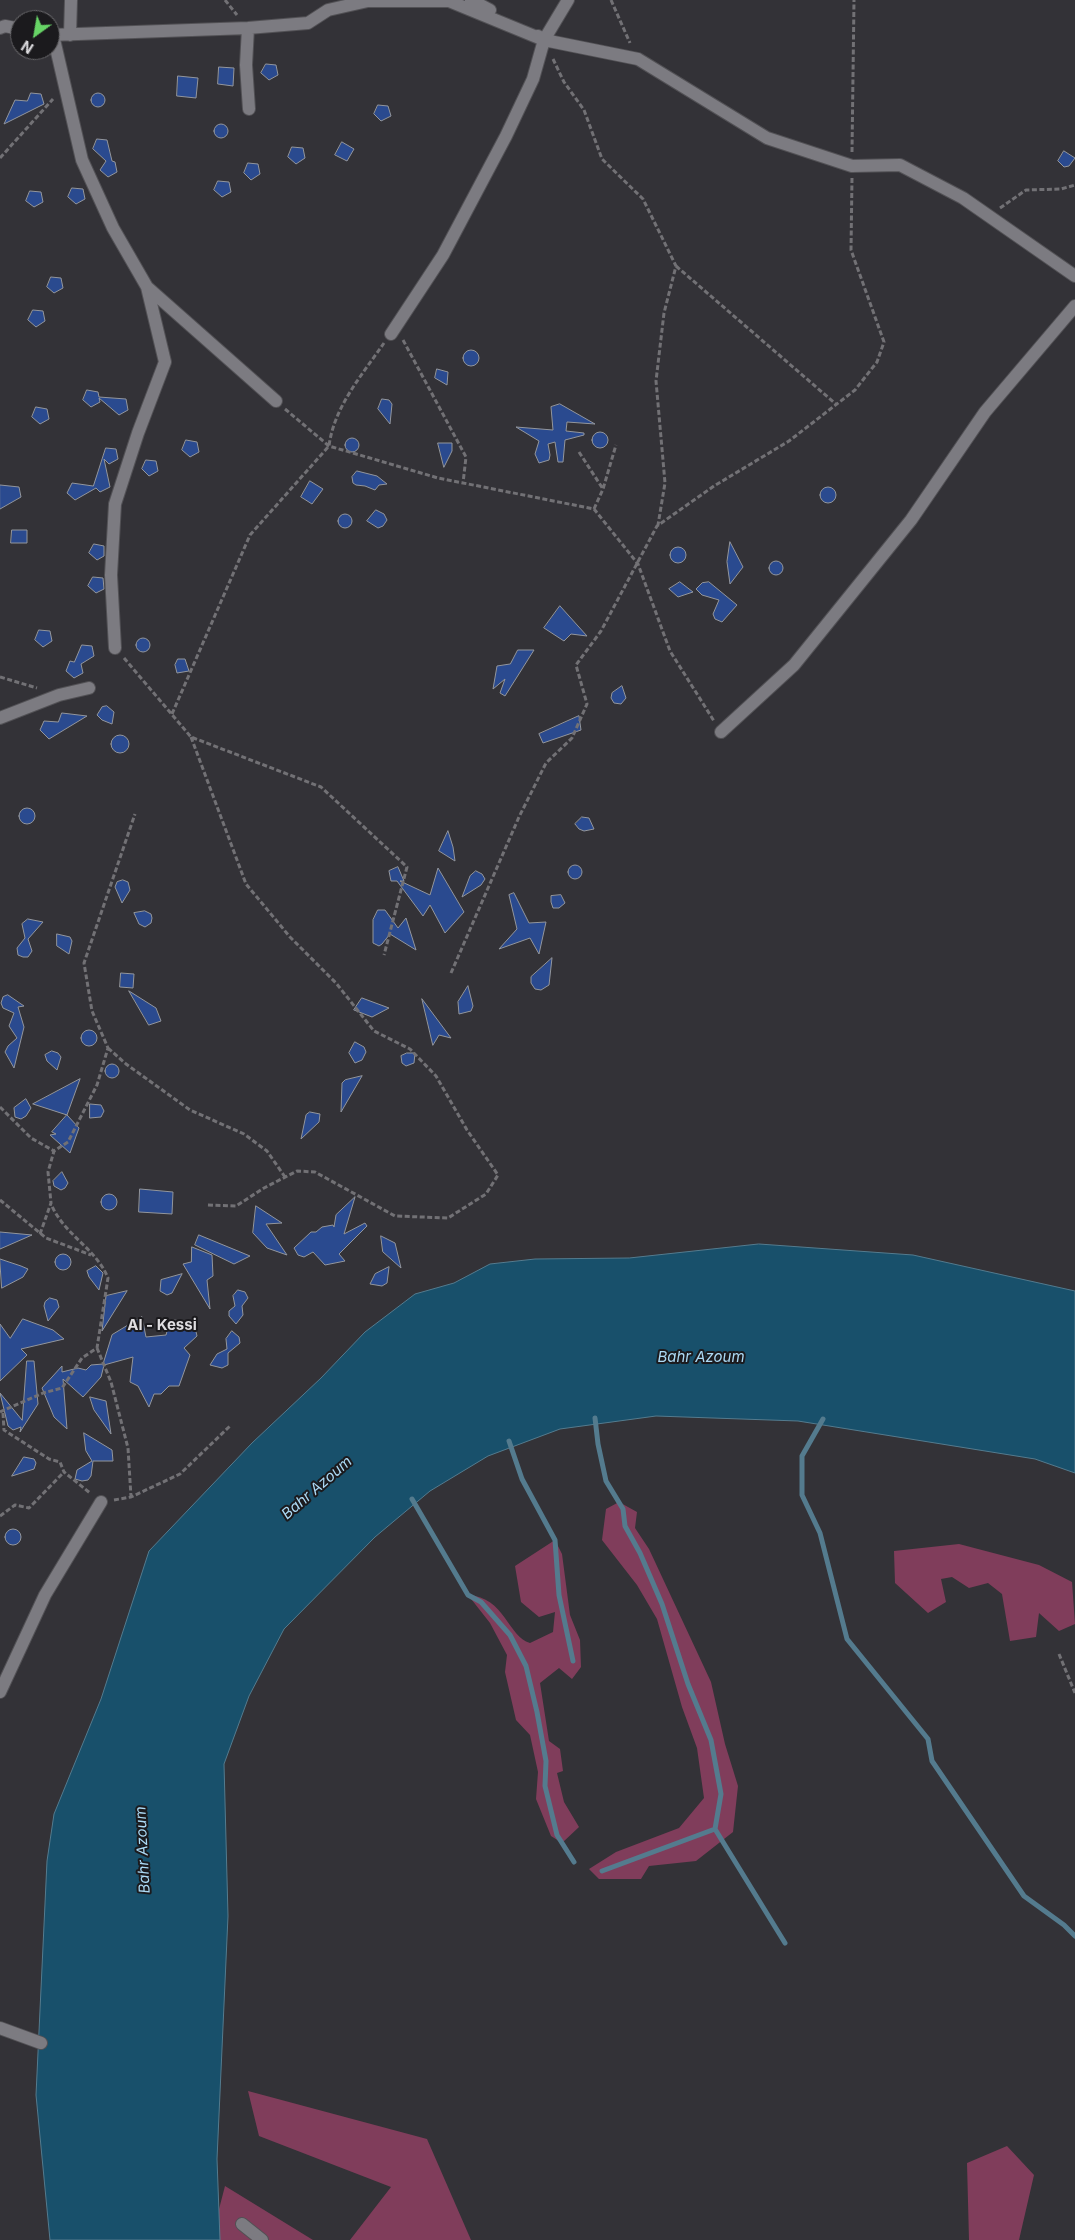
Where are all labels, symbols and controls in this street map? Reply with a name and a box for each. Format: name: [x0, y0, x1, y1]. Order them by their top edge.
north arrow: [10, 10, 60, 60]
text: N: [18, 37, 36, 57]
district label: Al - Kessi: [127, 1316, 197, 1334]
water label: Bahr Azoum: [657, 1348, 745, 1366]
water label: Bahr Azoum: [278, 1453, 356, 1523]
water label: Bahr Azoum: [132, 1806, 154, 1894]

